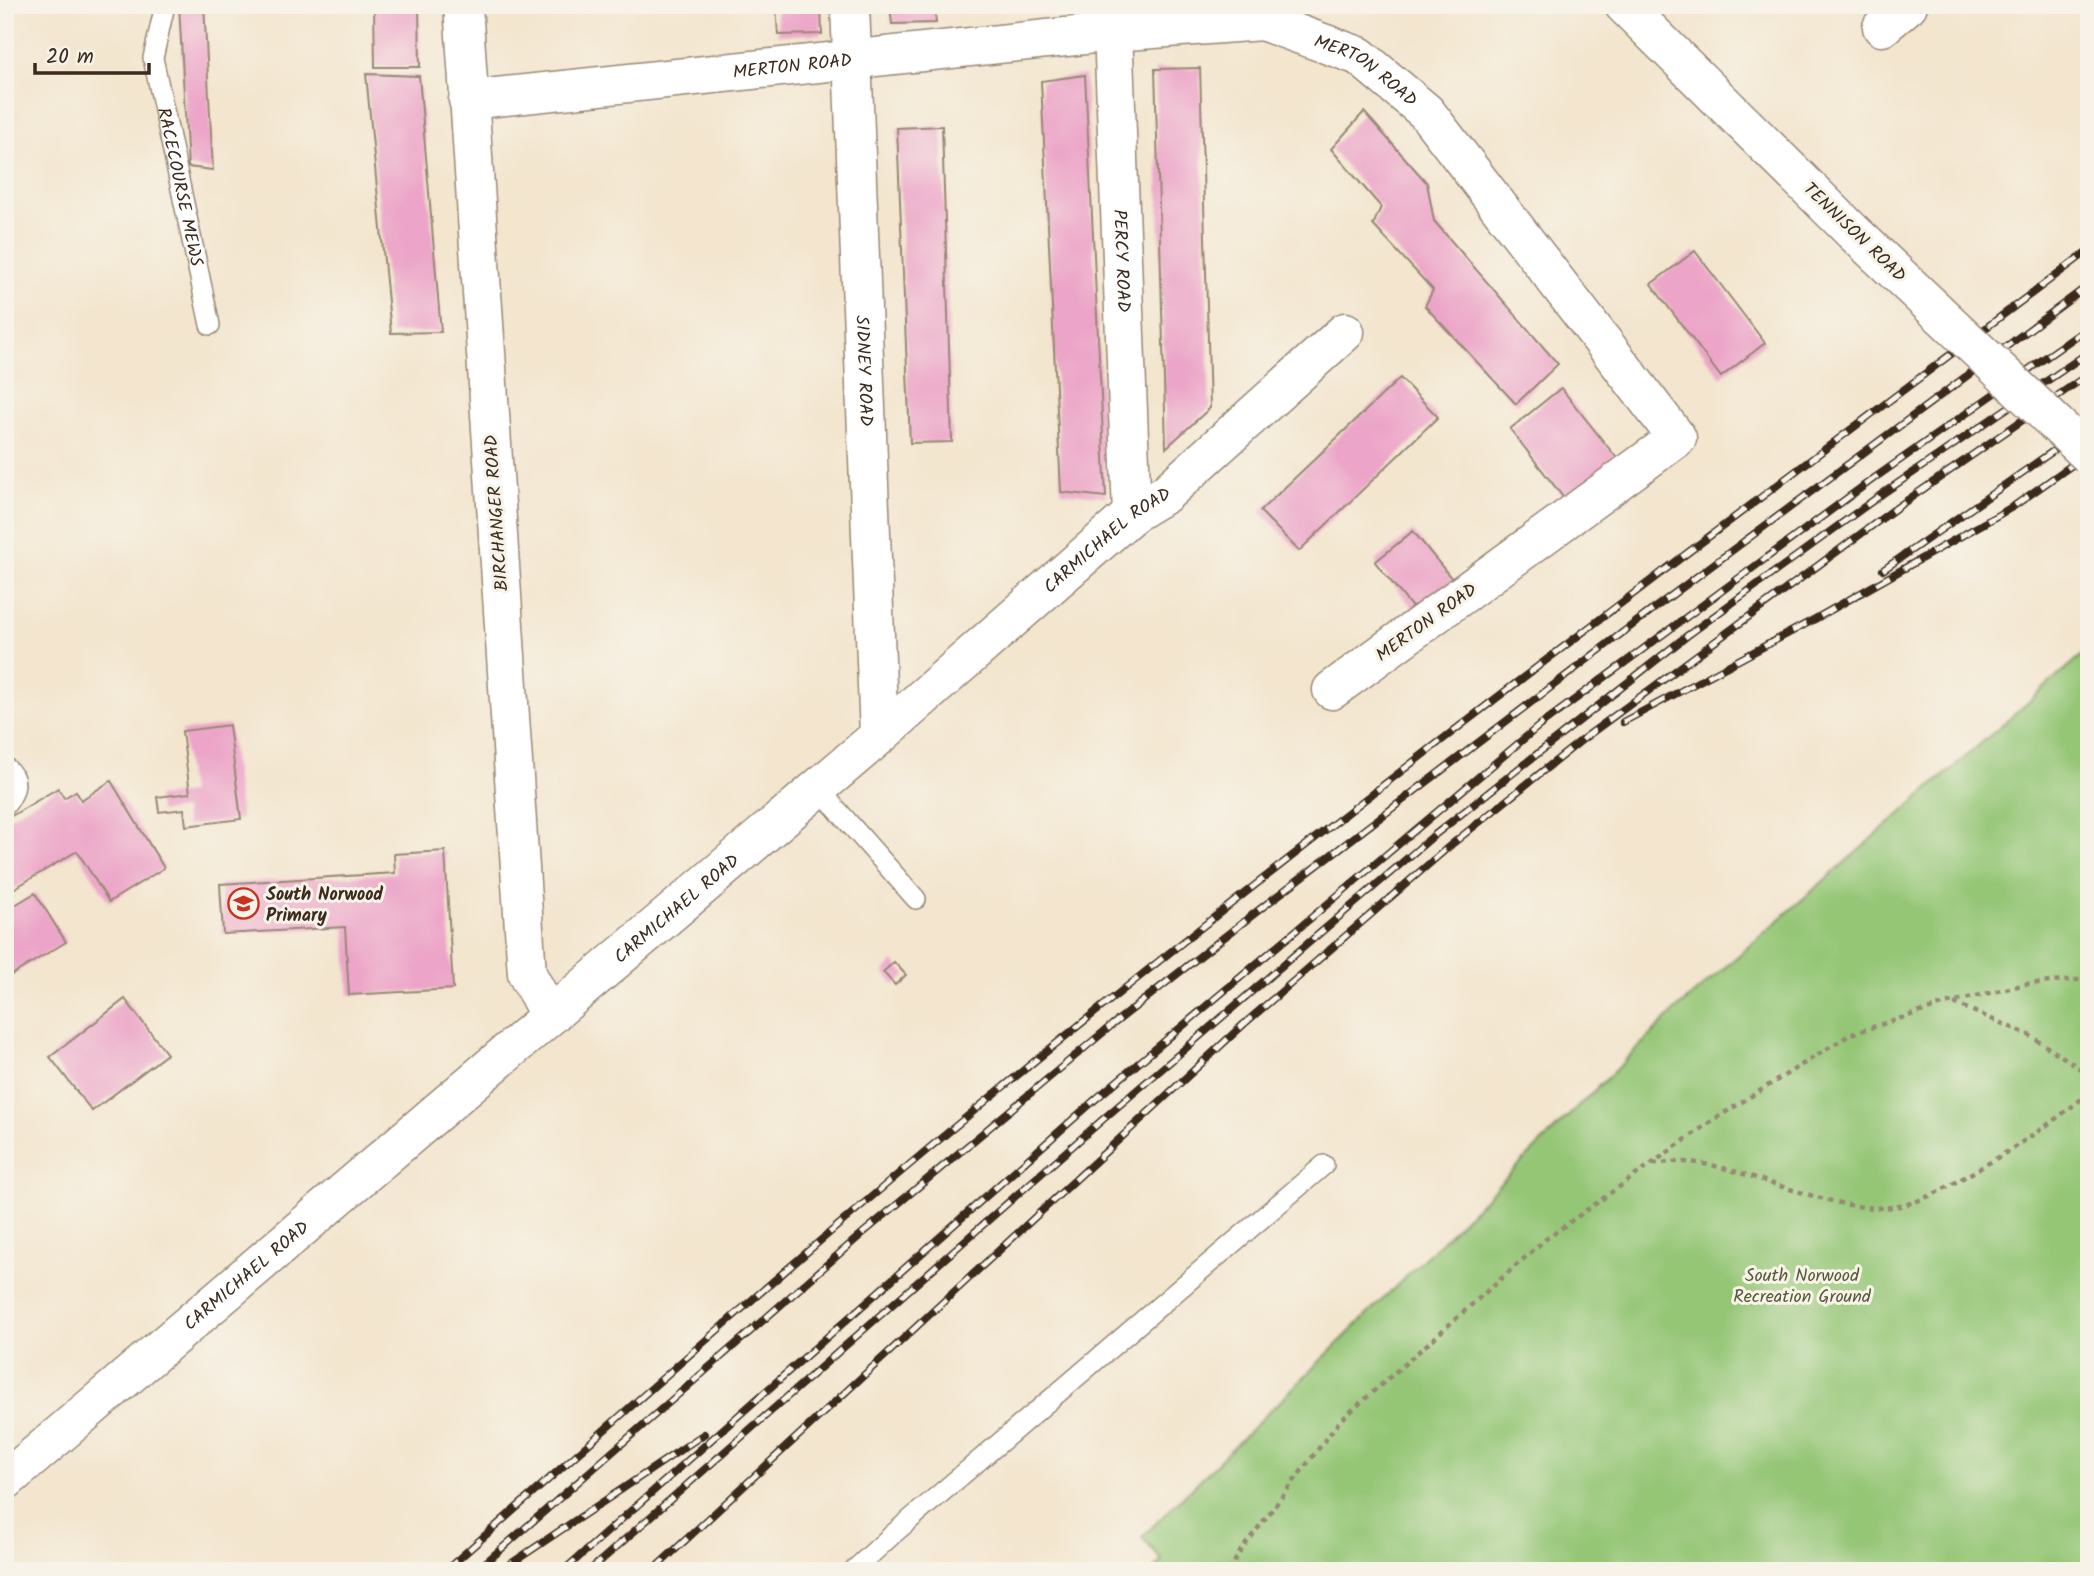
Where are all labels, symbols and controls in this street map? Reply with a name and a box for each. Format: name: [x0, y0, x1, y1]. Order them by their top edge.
street label: MERTON ROAD: [1310, 28, 1423, 115]
scale bar: [35, 32, 149, 76]
text: 20 m: [46, 41, 94, 74]
street label: MERTON ROAD: [731, 47, 854, 88]
street label: RACECOURSE MEWS: [148, 105, 210, 270]
street label: TENNISON ROAD: [1796, 176, 1913, 290]
street label: PERCY ROAD: [1104, 209, 1137, 313]
street label: SIDNEY ROAD: [846, 315, 880, 427]
street label: BIRCHANGER ROAD: [478, 433, 517, 592]
street label: CARMICHAEL ROAD: [1037, 480, 1178, 601]
street label: MERTON ROAD: [1370, 576, 1484, 670]
street label: CARMICHAEL ROAD: [608, 847, 747, 972]
place label: South Norwood Primary: [266, 881, 383, 931]
school or university icon: South Norwood Primary: [226, 887, 260, 921]
street label: CARMICHAEL ROAD: [178, 1214, 317, 1339]
park label: South Norwood Recreation Ground: [1733, 1262, 1872, 1312]

